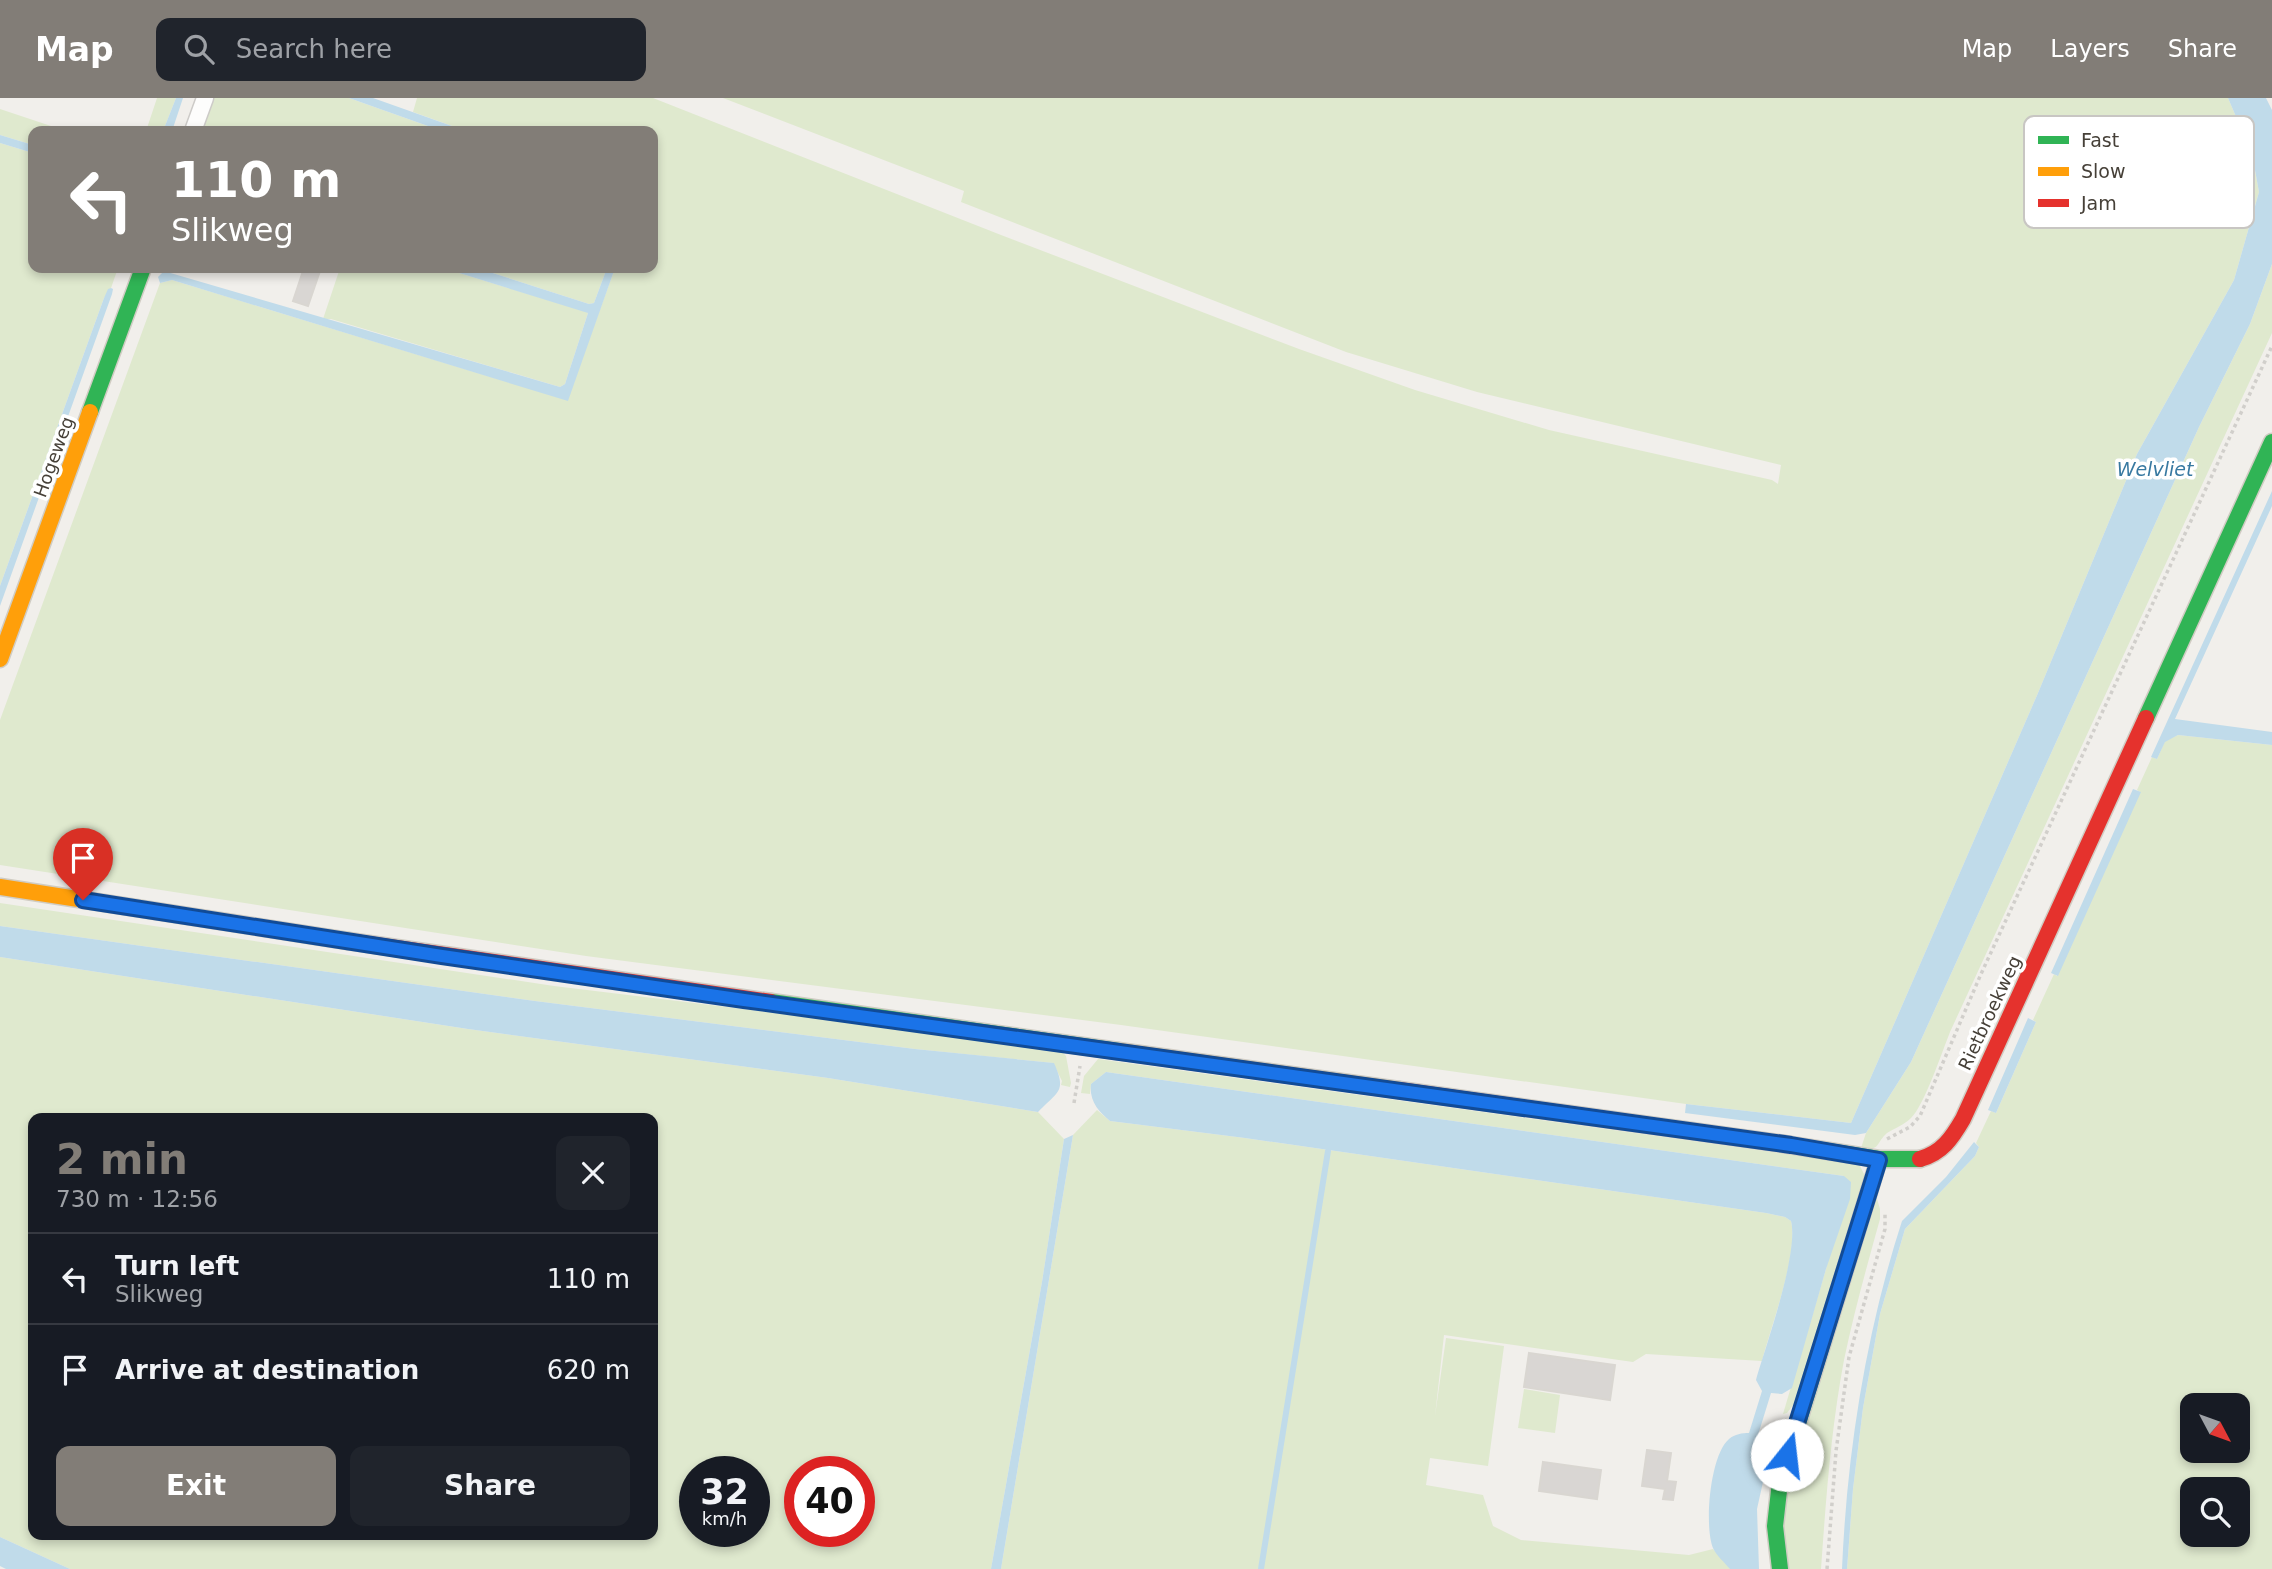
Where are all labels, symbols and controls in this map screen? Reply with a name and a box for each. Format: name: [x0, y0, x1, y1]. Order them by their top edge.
search box: [156, 18, 646, 81]
text: Map: [35, 30, 114, 69]
icon: search: [180, 30, 218, 68]
text: Search here: [236, 34, 392, 64]
text: Map: [1962, 35, 2012, 63]
text: Layers: [2050, 35, 2130, 63]
text: Share: [2168, 35, 2237, 63]
legend: [2024, 116, 2254, 228]
text: Fast: [2081, 129, 2119, 151]
text: 110 m: [171, 152, 341, 209]
icon: left: [56, 154, 147, 245]
text: Slow: [2081, 160, 2126, 182]
text: Jam: [2080, 192, 2117, 214]
text: Slikweg: [171, 211, 294, 249]
street label: Hogeweg: [29, 414, 78, 500]
water label: Welvliet: [2117, 458, 2195, 480]
pin: [53, 828, 113, 900]
icon: arrive: [64, 839, 102, 877]
street label: Rietbroekweg: [1954, 952, 2025, 1073]
text: 2 min: [56, 1135, 188, 1184]
button: close: [556, 1136, 630, 1210]
text: 730 m · 12:56: [56, 1186, 218, 1212]
text: Turn left: [115, 1251, 239, 1281]
icon: left: [56, 1260, 94, 1298]
text: 110 m: [547, 1264, 630, 1294]
text: Slikweg: [115, 1281, 203, 1307]
icon: arrive: [56, 1351, 94, 1389]
text: Arrive at destination: [115, 1355, 419, 1385]
text: 620 m: [547, 1355, 630, 1385]
north arrow: [2180, 1393, 2250, 1463]
map controls: [2180, 1393, 2250, 1547]
position arrow: [1750, 1418, 1824, 1492]
button: Exit: [56, 1446, 336, 1526]
button: Share: [350, 1446, 630, 1526]
speed limit sign: 40: [784, 1456, 875, 1547]
text: 32: [700, 1472, 749, 1512]
button: search: [2180, 1477, 2250, 1547]
text: km/h: [702, 1508, 747, 1529]

